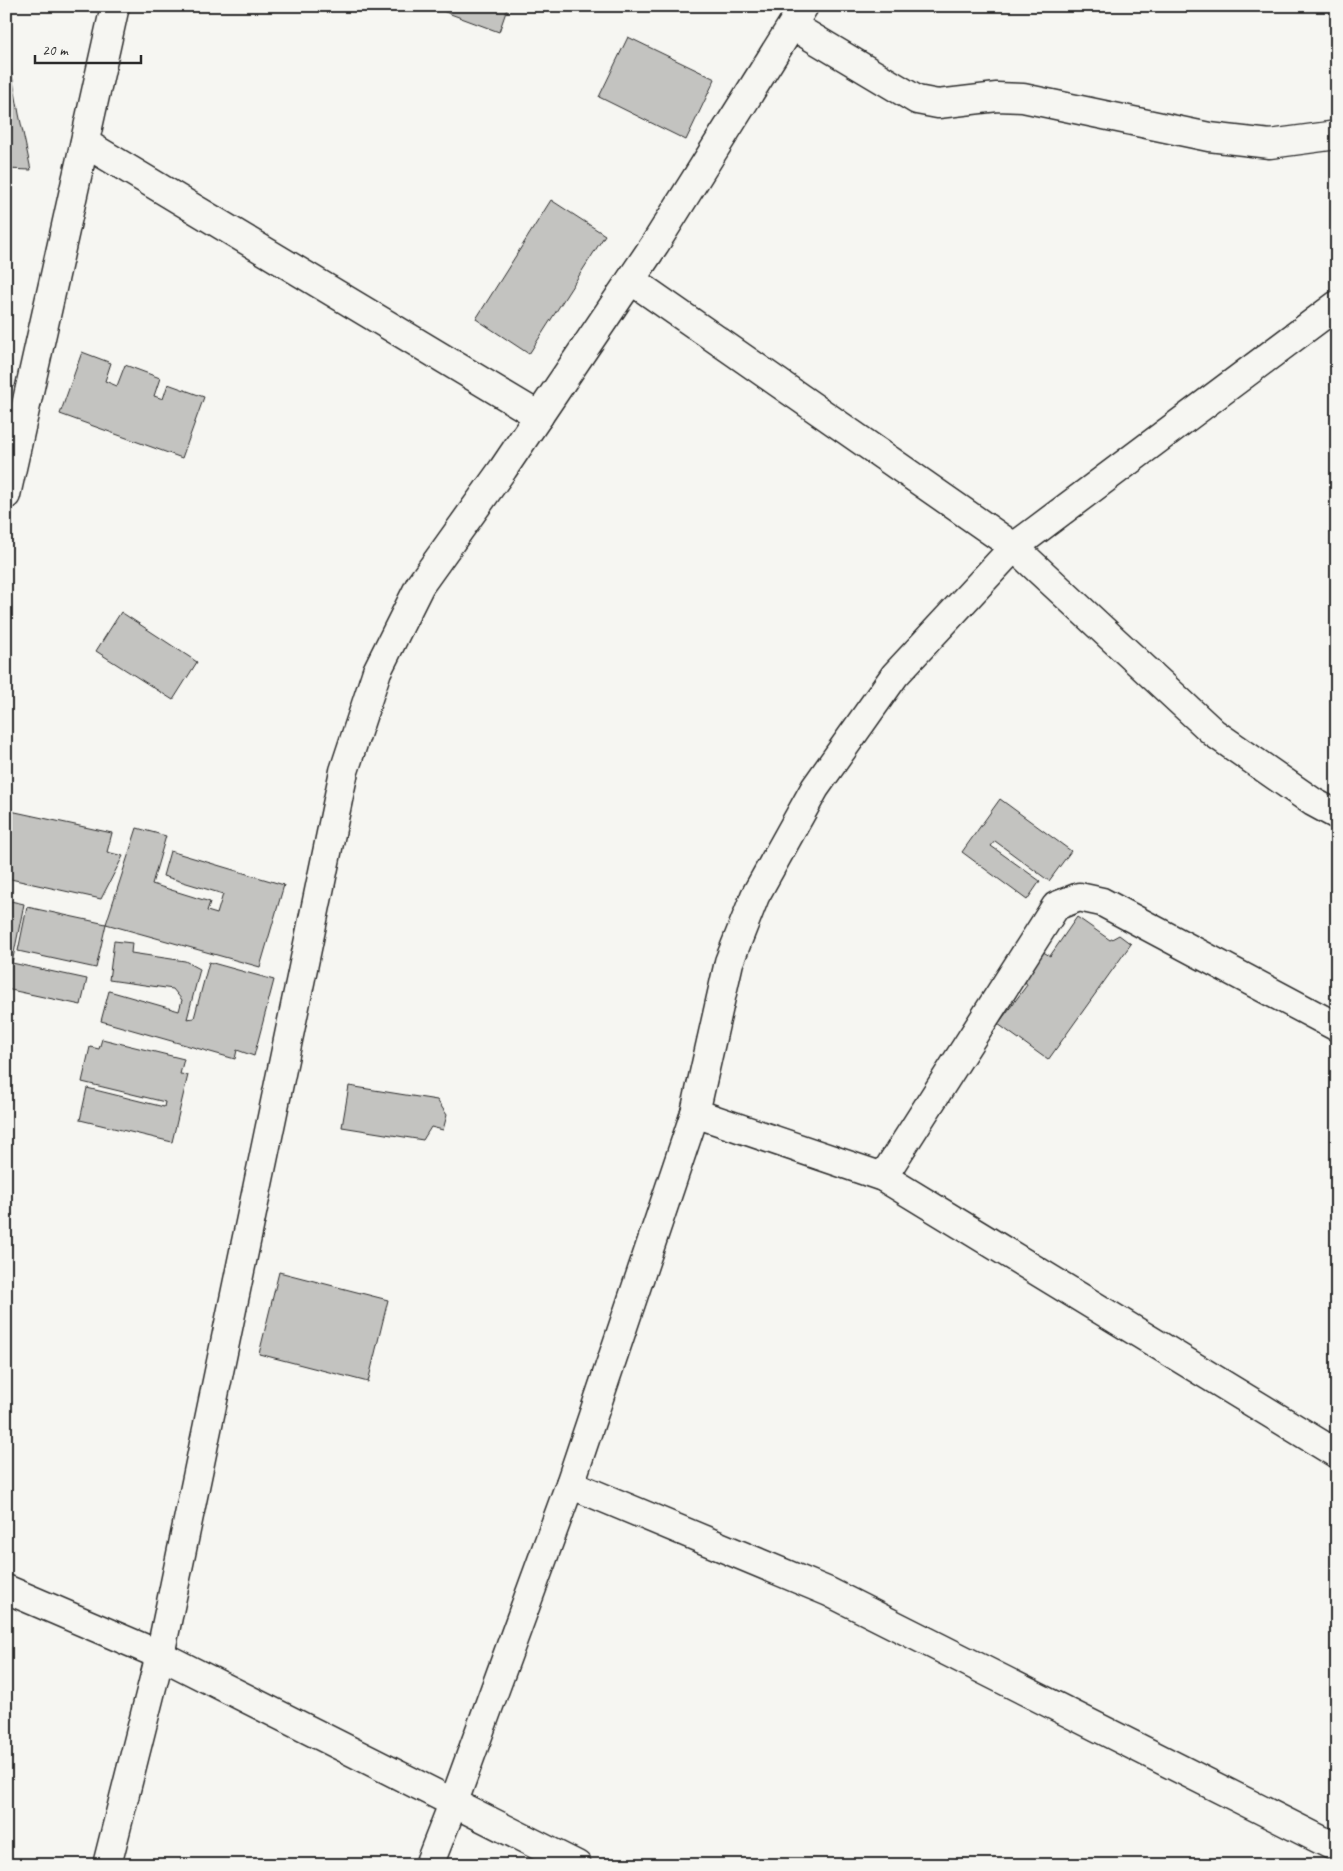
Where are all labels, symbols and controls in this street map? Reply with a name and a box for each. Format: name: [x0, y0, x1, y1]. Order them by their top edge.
scale bar: [35, 32, 141, 64]
text: 20 m: [42, 41, 69, 60]

